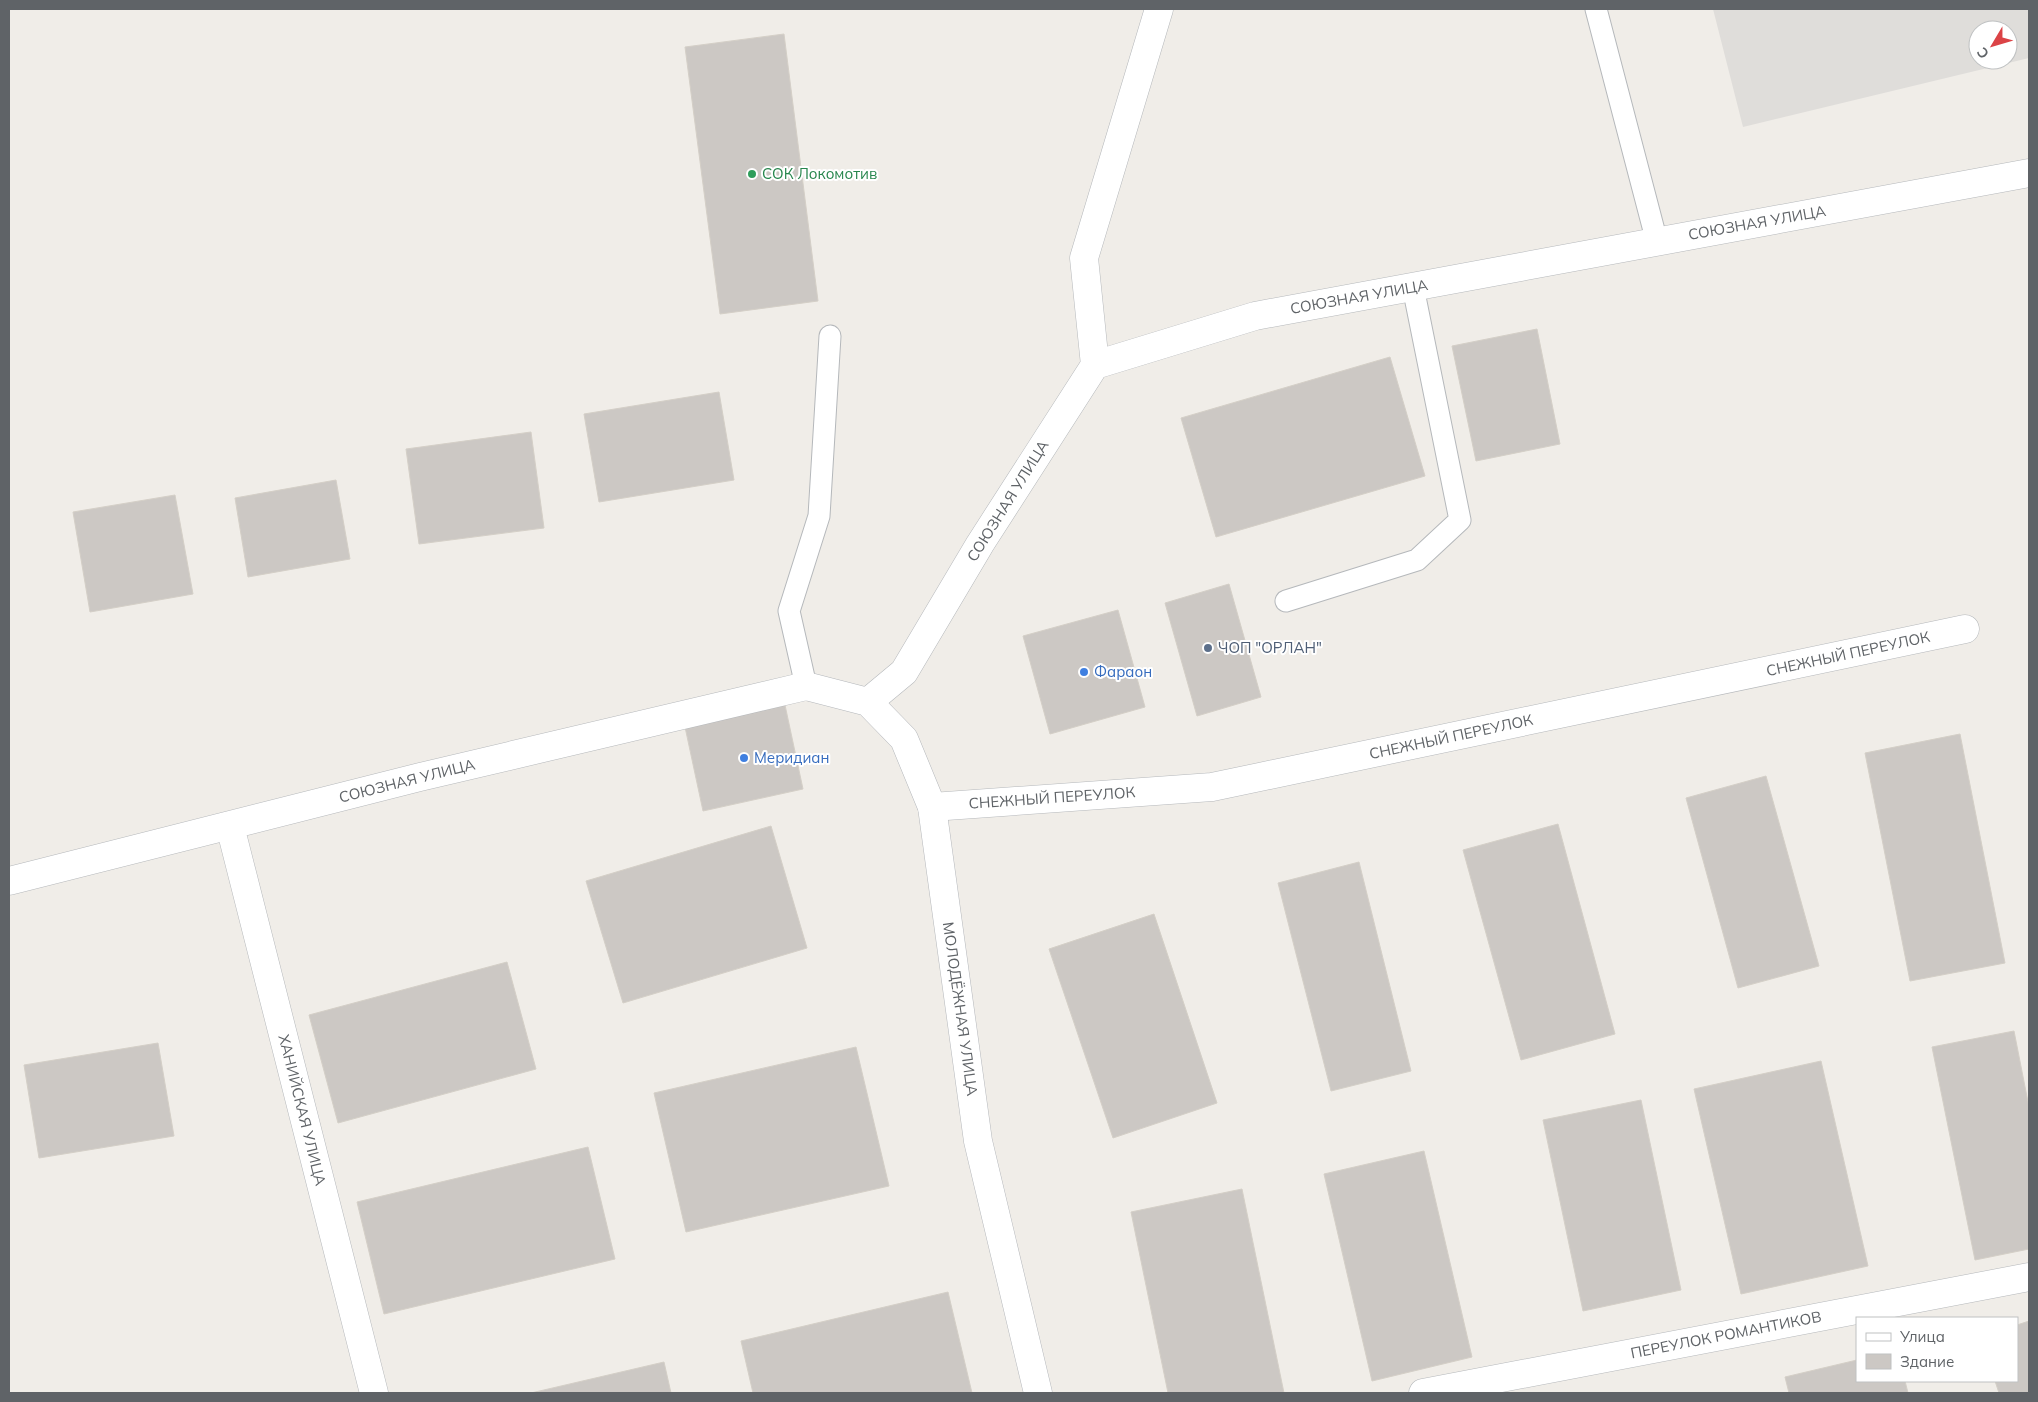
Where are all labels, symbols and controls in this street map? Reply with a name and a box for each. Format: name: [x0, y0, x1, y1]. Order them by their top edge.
north arrow: [1968, 20, 2018, 70]
text: С: [1973, 44, 1993, 62]
place label: СОК Локомотив: [762, 164, 877, 183]
marker: СОК Локомотив: [746, 168, 758, 180]
street label: СОЮЗНАЯ УЛИЦА: [1687, 201, 1827, 244]
street label: СОЮЗНАЯ УЛИЦА: [1289, 275, 1429, 318]
street label: СОЮЗНАЯ УЛИЦА: [963, 437, 1053, 565]
street label: СНЕЖНЫЙ ПЕРЕУЛОК: [1764, 627, 1932, 680]
place label: ЧОП "ОРЛАН": [1218, 638, 1322, 657]
marker: ЧОП "ОРЛАН": [1202, 642, 1214, 654]
place label: Фараон: [1094, 662, 1152, 681]
marker: Фараон: [1078, 666, 1090, 678]
street label: СНЕЖНЫЙ ПЕРЕУЛОК: [1367, 710, 1535, 763]
place label: Меридиан: [754, 748, 829, 767]
marker: Меридиан: [738, 752, 750, 764]
street label: СОЮЗНАЯ УЛИЦА: [337, 754, 477, 807]
street label: СНЕЖНЫЙ ПЕРЕУЛОК: [968, 782, 1136, 813]
street label: МОЛОДЁЖНАЯ УЛИЦА: [939, 921, 982, 1097]
street label: ХАНИЙСКАЯ УЛИЦА: [274, 1032, 330, 1188]
street label: ПЕРЕУЛОК РОМАНТИКОВ: [1629, 1307, 1823, 1362]
legend: [1856, 1317, 2018, 1382]
text: Улица: [1899, 1327, 1945, 1346]
text: Здание: [1900, 1352, 1954, 1371]

